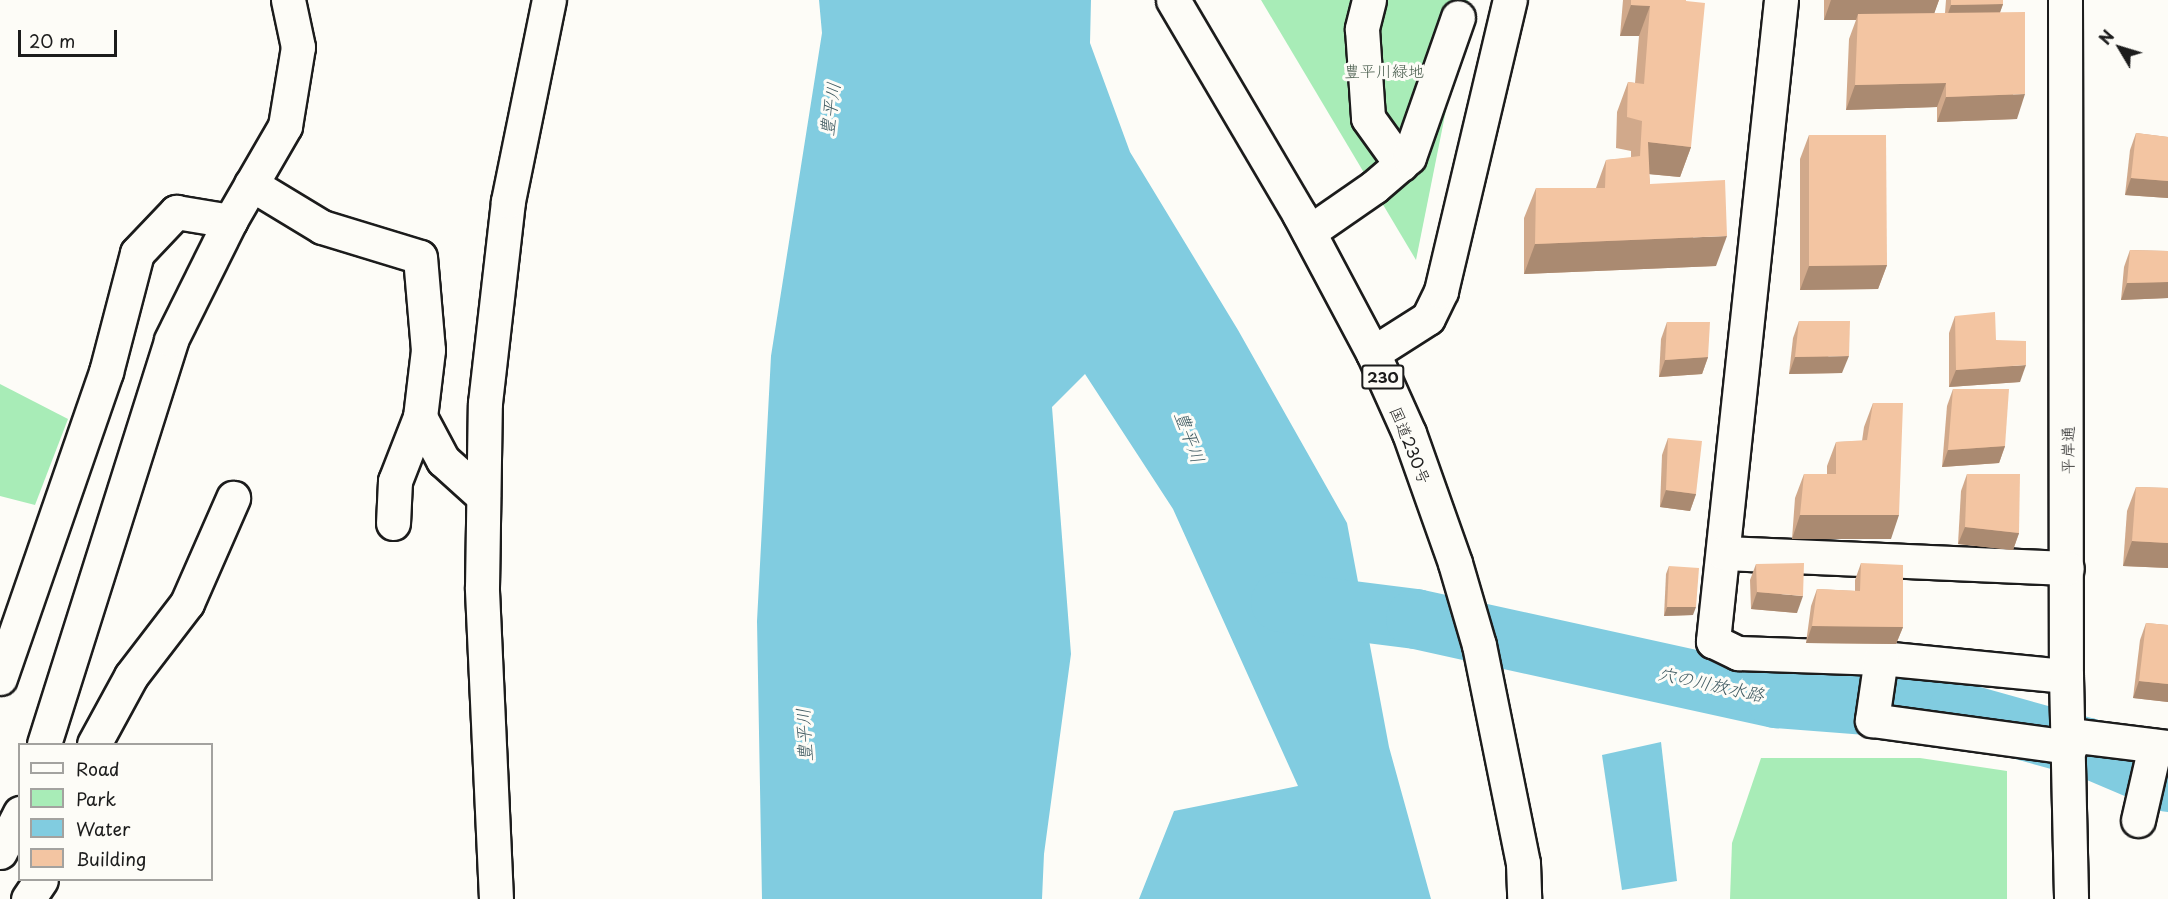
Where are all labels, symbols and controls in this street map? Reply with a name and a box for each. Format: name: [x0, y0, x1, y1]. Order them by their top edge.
scale bar: [21, 18, 120, 56]
north arrow: [2090, 18, 2150, 78]
text: N: [2092, 25, 2119, 49]
text: 20 m: [29, 27, 75, 54]
park label: 豊平川緑地: [1344, 60, 1424, 80]
water label: 豊平川: [816, 81, 844, 137]
road number: 230: [1360, 365, 1406, 389]
street label: 国道230号: [1387, 404, 1435, 486]
water label: 豊平川: [1171, 408, 1209, 466]
street label: 平岸通: [2057, 426, 2077, 474]
water label: 穴の川放水路: [1656, 662, 1766, 706]
water label: 豊平川: [792, 707, 816, 763]
legend: [18, 743, 213, 881]
text: Road: [76, 755, 120, 782]
text: Park: [76, 785, 116, 812]
text: Water: [76, 815, 130, 842]
text: Building: [76, 845, 146, 872]

